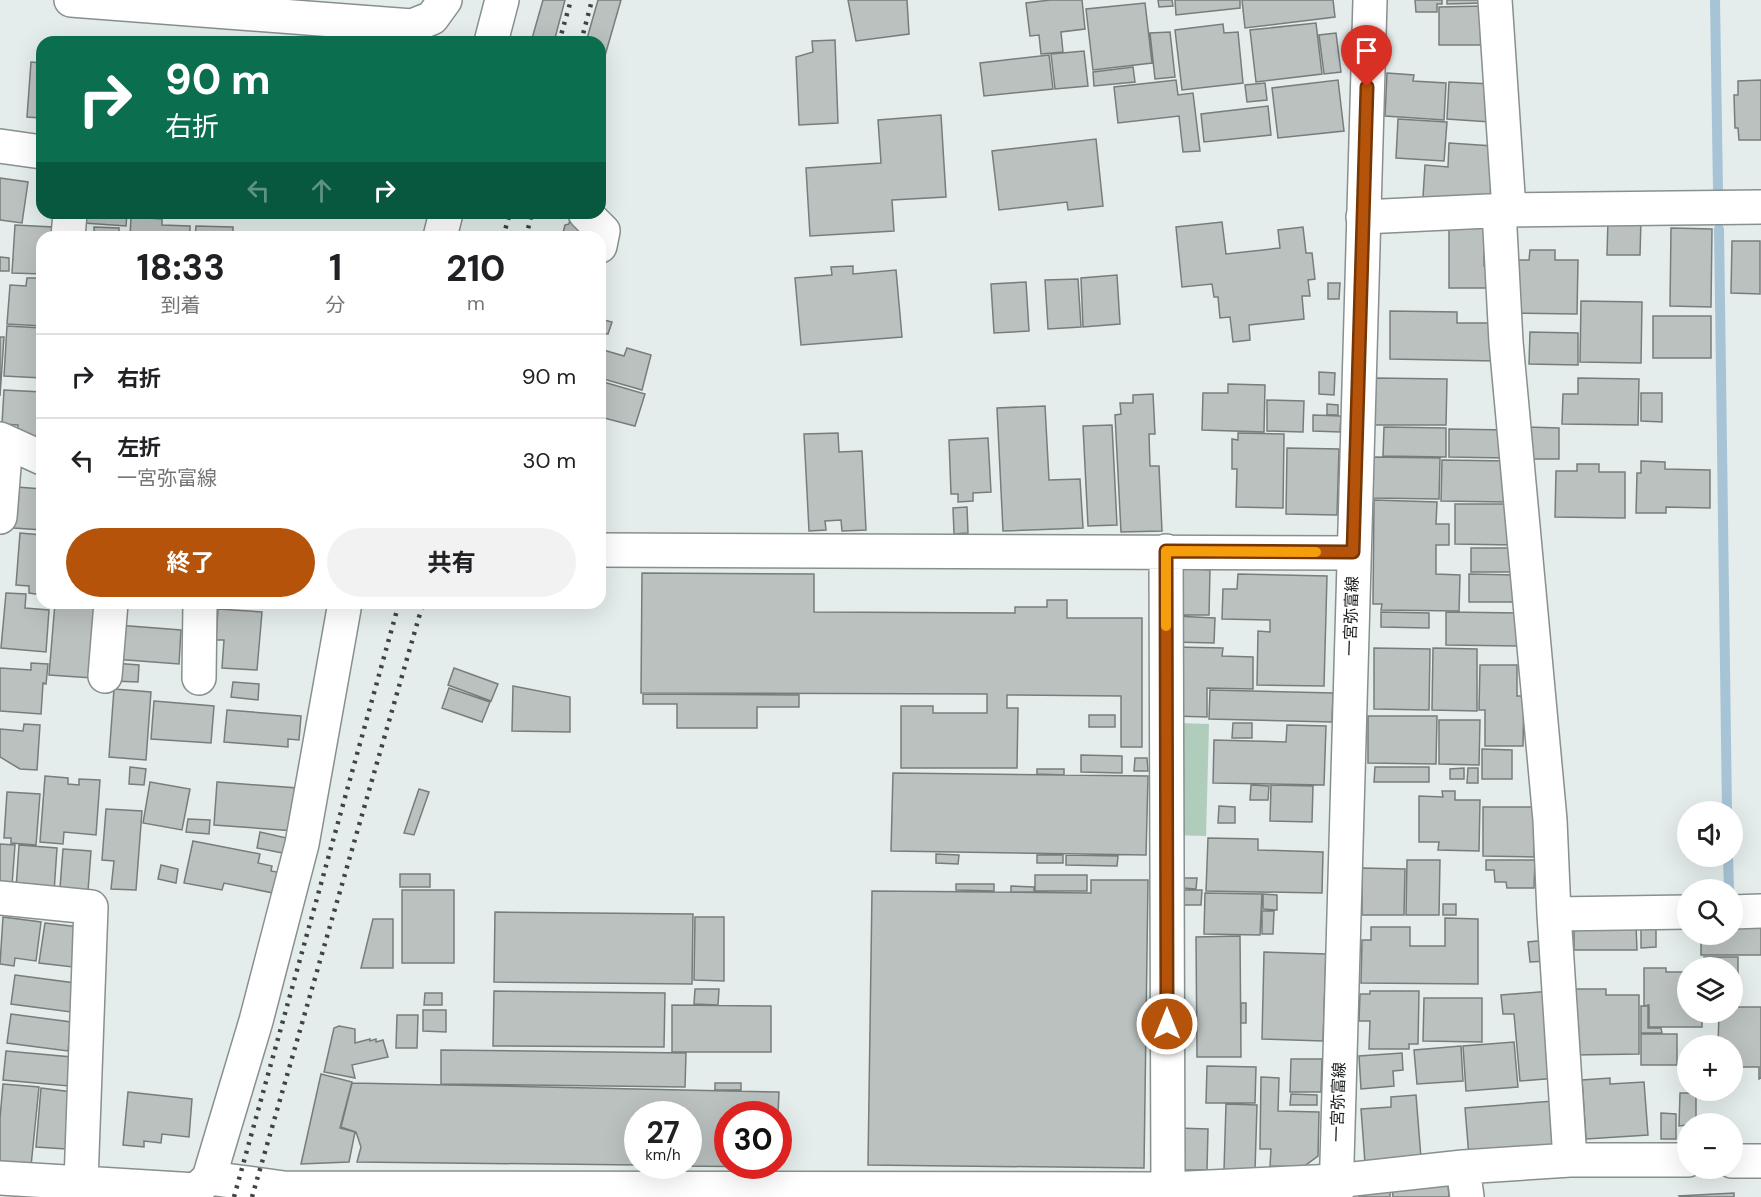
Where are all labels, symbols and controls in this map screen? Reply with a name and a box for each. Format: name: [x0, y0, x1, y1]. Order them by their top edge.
pin: [1341, 25, 1392, 87]
icon: arrive: [1350, 34, 1383, 67]
text: 90 m: [165, 52, 271, 107]
icon: right: [66, 60, 144, 138]
text: 右折: [165, 109, 219, 144]
icon: left: [242, 174, 275, 207]
icon: ahead: [305, 174, 338, 207]
icon: right: [368, 174, 401, 207]
text: 18:33: [137, 244, 225, 291]
text: 1: [329, 244, 342, 291]
text: 210: [446, 245, 505, 292]
text: m: [467, 290, 485, 316]
text: 到着: [161, 292, 201, 318]
text: 分: [326, 292, 346, 318]
icon: right: [66, 360, 99, 393]
text: 90 m: [522, 362, 576, 391]
text: 右折: [117, 364, 161, 393]
text: 左折: [117, 433, 161, 462]
icon: left: [66, 444, 99, 477]
text: 30 m: [522, 446, 576, 475]
text: 一宮弥富線: [117, 465, 217, 491]
button: 終了: [66, 528, 315, 597]
button: 共有: [327, 528, 576, 597]
street label: 一宮弥富線: [1339, 576, 1363, 656]
map controls: [1677, 801, 1743, 1179]
button: sound: [1677, 801, 1743, 867]
button: search: [1677, 879, 1743, 945]
button: layers: [1677, 957, 1743, 1023]
position arrow: [1135, 992, 1199, 1056]
button: +: [1677, 1035, 1743, 1101]
street label: 一宮弥富線: [1326, 1062, 1350, 1142]
speed limit sign: 30: [714, 1101, 792, 1179]
text: 27: [646, 1113, 680, 1152]
button: −: [1677, 1113, 1743, 1179]
text: km/h: [645, 1145, 681, 1165]

